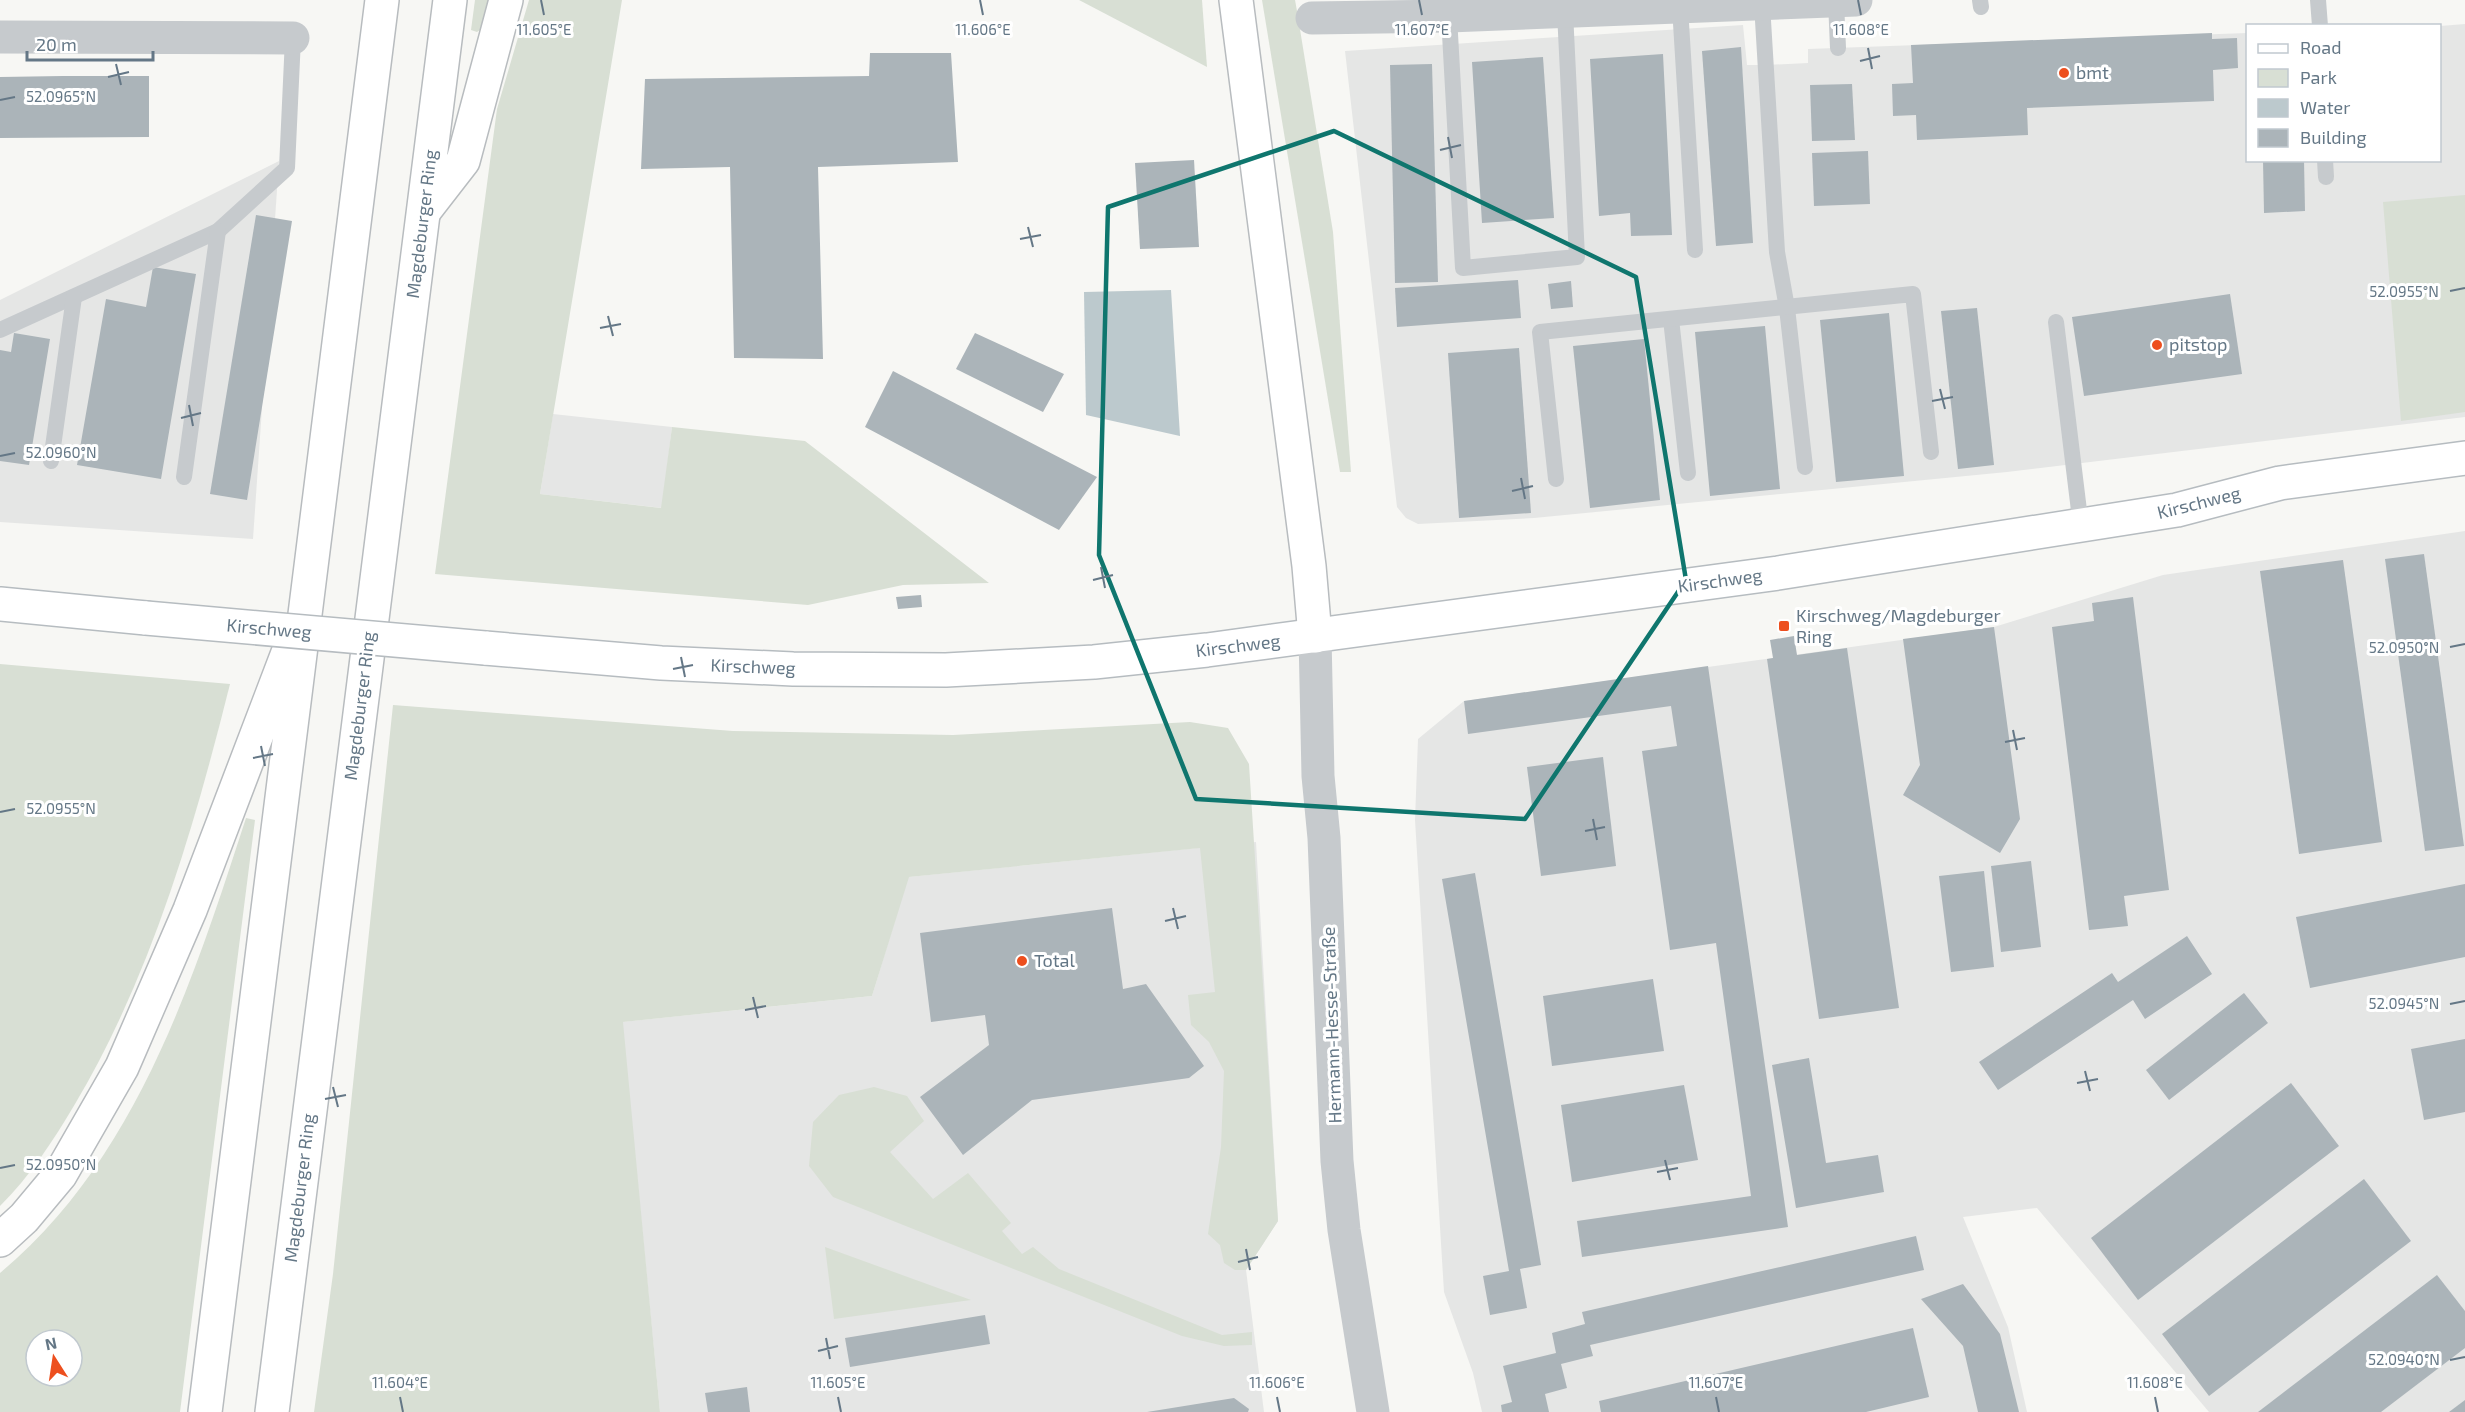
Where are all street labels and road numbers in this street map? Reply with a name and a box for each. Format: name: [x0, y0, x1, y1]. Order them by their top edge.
street label: Magdeburger Ring: [401, 148, 441, 300]
street label: Kirschweg: [2155, 481, 2243, 523]
street label: Kirschweg: [1676, 563, 1764, 597]
street label: Kirschweg: [226, 613, 312, 643]
street label: Kirschweg: [1194, 629, 1282, 661]
street label: Magdeburger Ring: [339, 630, 379, 782]
street label: Kirschweg: [710, 654, 796, 678]
street label: Hermann-Hesse-Straße: [1317, 926, 1345, 1124]
street label: Magdeburger Ring: [279, 1112, 319, 1264]

